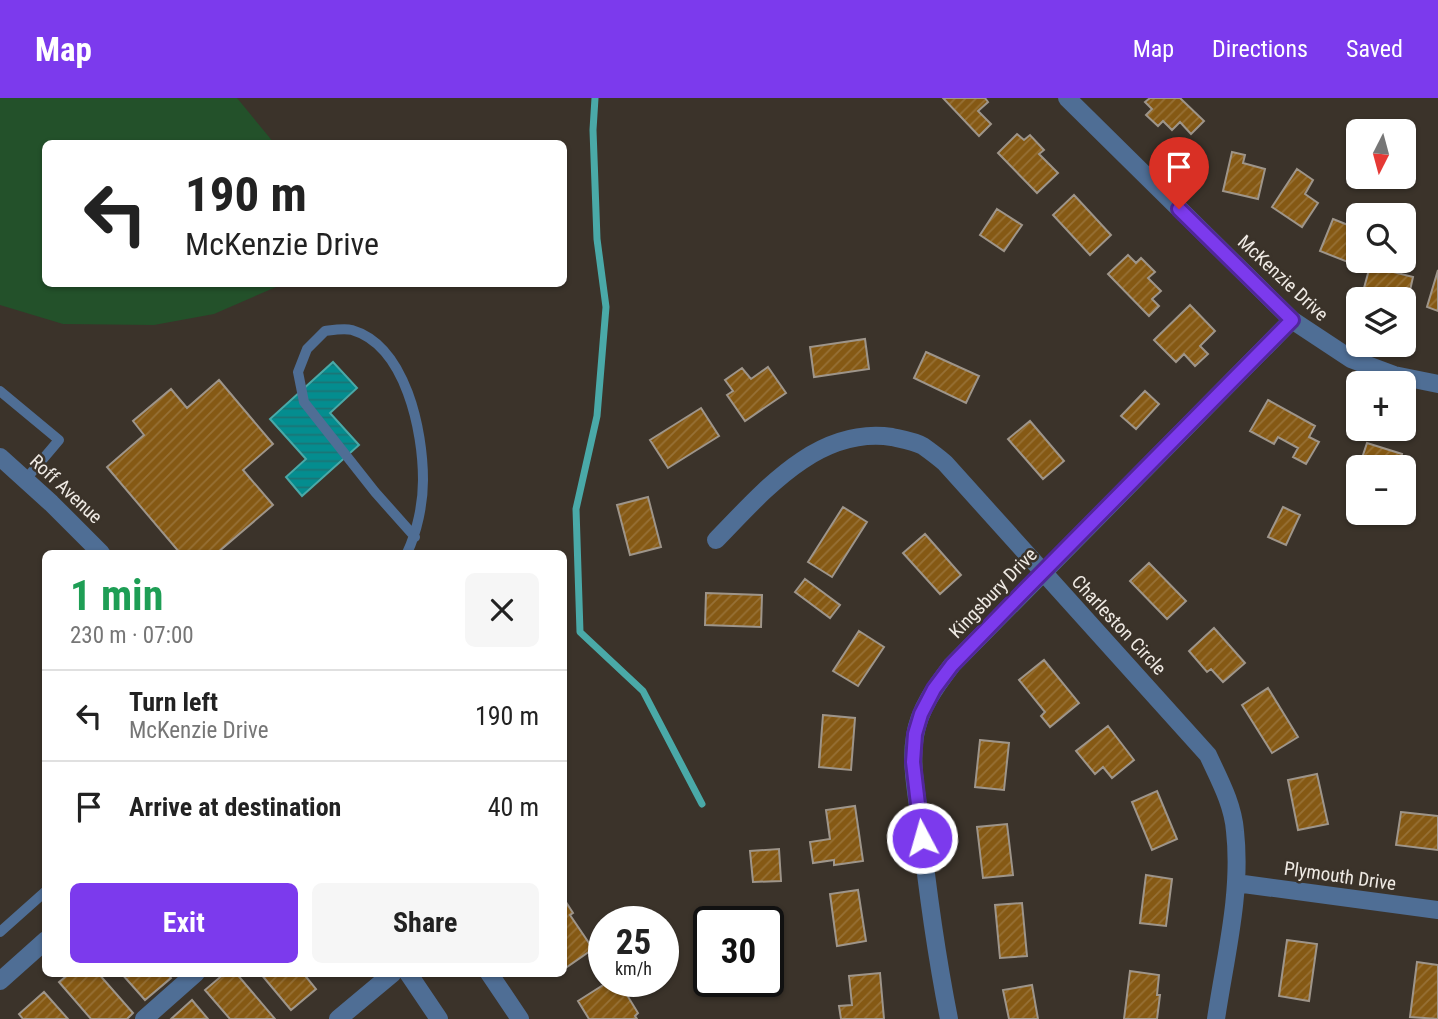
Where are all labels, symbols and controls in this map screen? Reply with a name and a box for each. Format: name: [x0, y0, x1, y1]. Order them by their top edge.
text: Map: [35, 30, 92, 69]
text: Map: [1133, 35, 1174, 63]
text: Directions: [1212, 35, 1308, 63]
text: Saved: [1346, 35, 1403, 63]
north arrow: [1346, 119, 1416, 189]
map controls: [1346, 119, 1416, 525]
pin: [1149, 137, 1209, 209]
icon: arrive: [1160, 148, 1198, 186]
text: 190 m: [185, 166, 307, 223]
icon: left: [70, 168, 161, 259]
button: search: [1346, 203, 1416, 273]
text: McKenzie Drive: [185, 225, 379, 263]
street label: McKenzie Drive: [1233, 230, 1333, 326]
button: layers: [1346, 287, 1416, 357]
button: +: [1346, 371, 1416, 441]
street label: Roff Avenue: [25, 450, 107, 528]
button: −: [1346, 455, 1416, 525]
street label: Kingsbury Drive: [944, 543, 1042, 643]
street label: Charleston Circle: [1067, 570, 1171, 680]
text: 1 min: [70, 571, 163, 620]
button: close: [465, 573, 539, 647]
text: 230 m · 07:00: [70, 622, 194, 649]
text: Turn left: [129, 687, 218, 717]
icon: left: [70, 697, 108, 735]
text: 190 m: [475, 701, 539, 731]
text: McKenzie Drive: [129, 717, 269, 744]
icon: arrive: [70, 788, 108, 826]
text: Arrive at destination: [129, 792, 341, 822]
text: 40 m: [488, 792, 539, 822]
position arrow: [885, 801, 959, 875]
street label: Plymouth Drive: [1282, 857, 1398, 895]
button: Exit: [70, 883, 298, 963]
button: Share: [312, 883, 539, 963]
speed limit sign: 30: [693, 906, 784, 997]
text: 25: [616, 922, 651, 963]
text: km/h: [615, 958, 652, 979]

